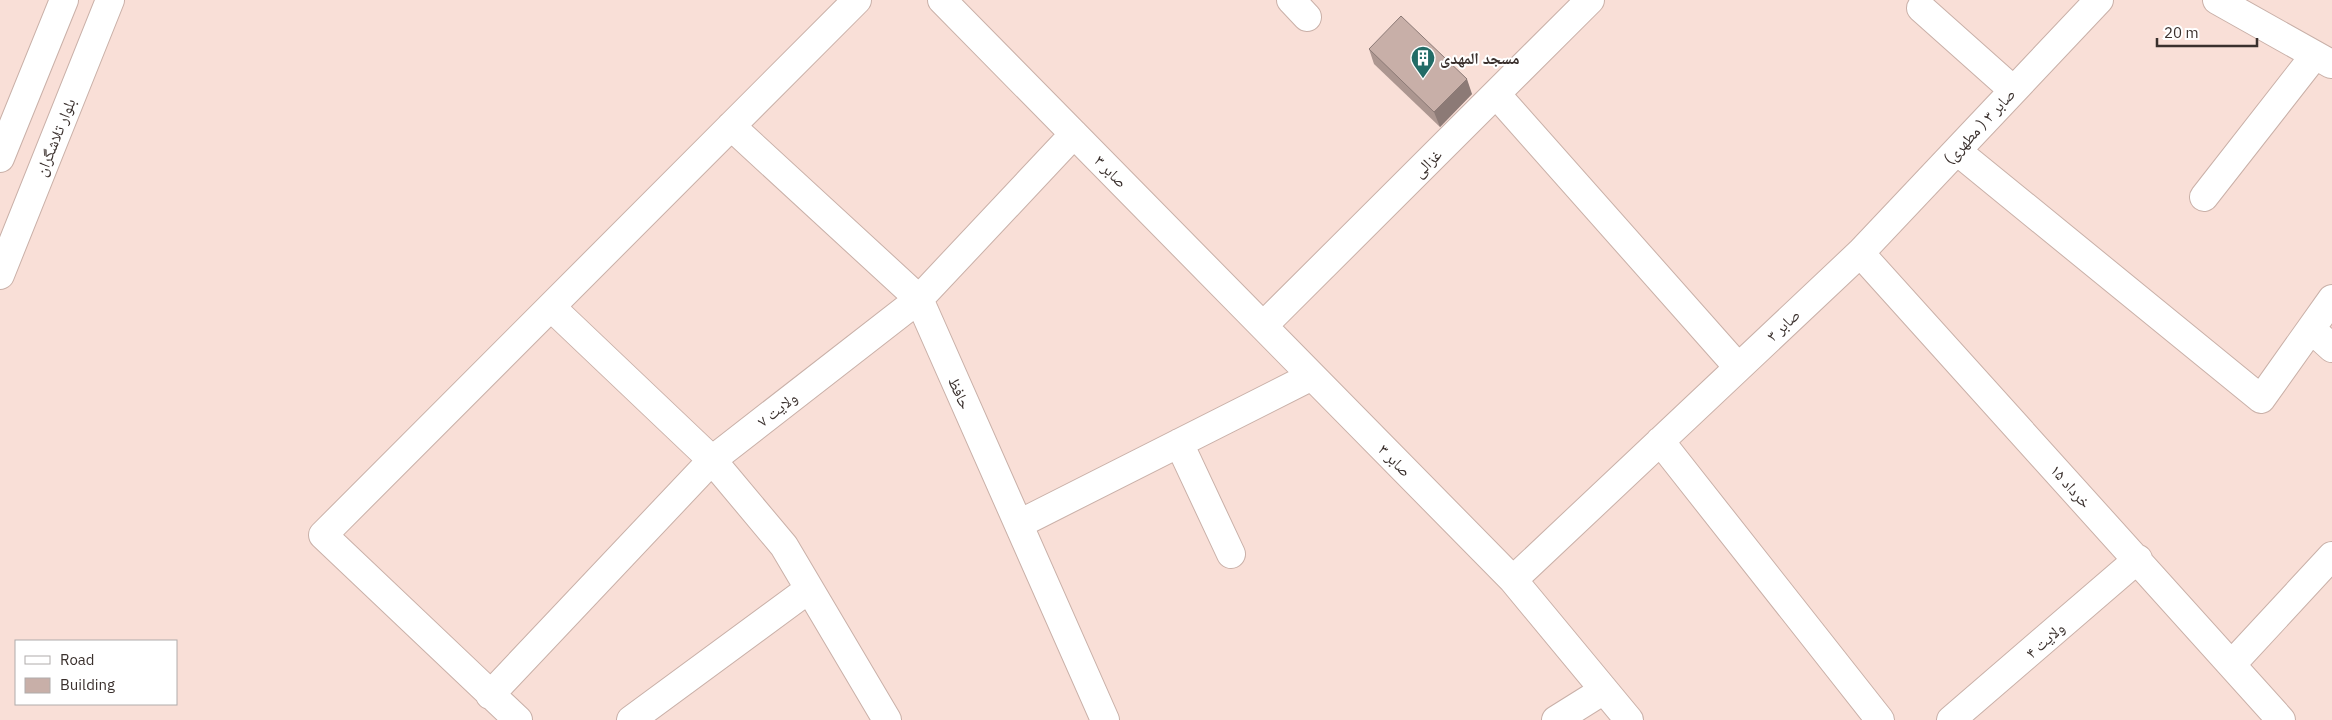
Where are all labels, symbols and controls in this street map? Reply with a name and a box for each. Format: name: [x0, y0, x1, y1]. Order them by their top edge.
scale bar: [2157, 15, 2257, 47]
text: 20 m: [2164, 23, 2199, 42]
building icon: مسجد المهدی: [1410, 45, 1436, 79]
place label: مسجد المهدی: [1440, 48, 1520, 68]
street label: صابر ۳ ( مطهری): [1939, 84, 2020, 169]
street label: بلوار تلاشگران: [30, 95, 81, 179]
street label: غزالی: [1408, 144, 1446, 182]
street label: صابر ۳: [1090, 150, 1132, 192]
street label: صابر ۳: [1762, 305, 1804, 345]
street label: حافظ: [944, 374, 976, 412]
street label: ولایت ۷: [753, 387, 801, 431]
street label: صابر ۳: [1374, 439, 1416, 481]
street label: ۱۵ خرداد: [2046, 460, 2096, 512]
street label: ولایت ۴: [2021, 618, 2069, 662]
legend: [15, 640, 178, 705]
text: Road: [60, 650, 95, 669]
text: Building: [60, 675, 115, 694]

